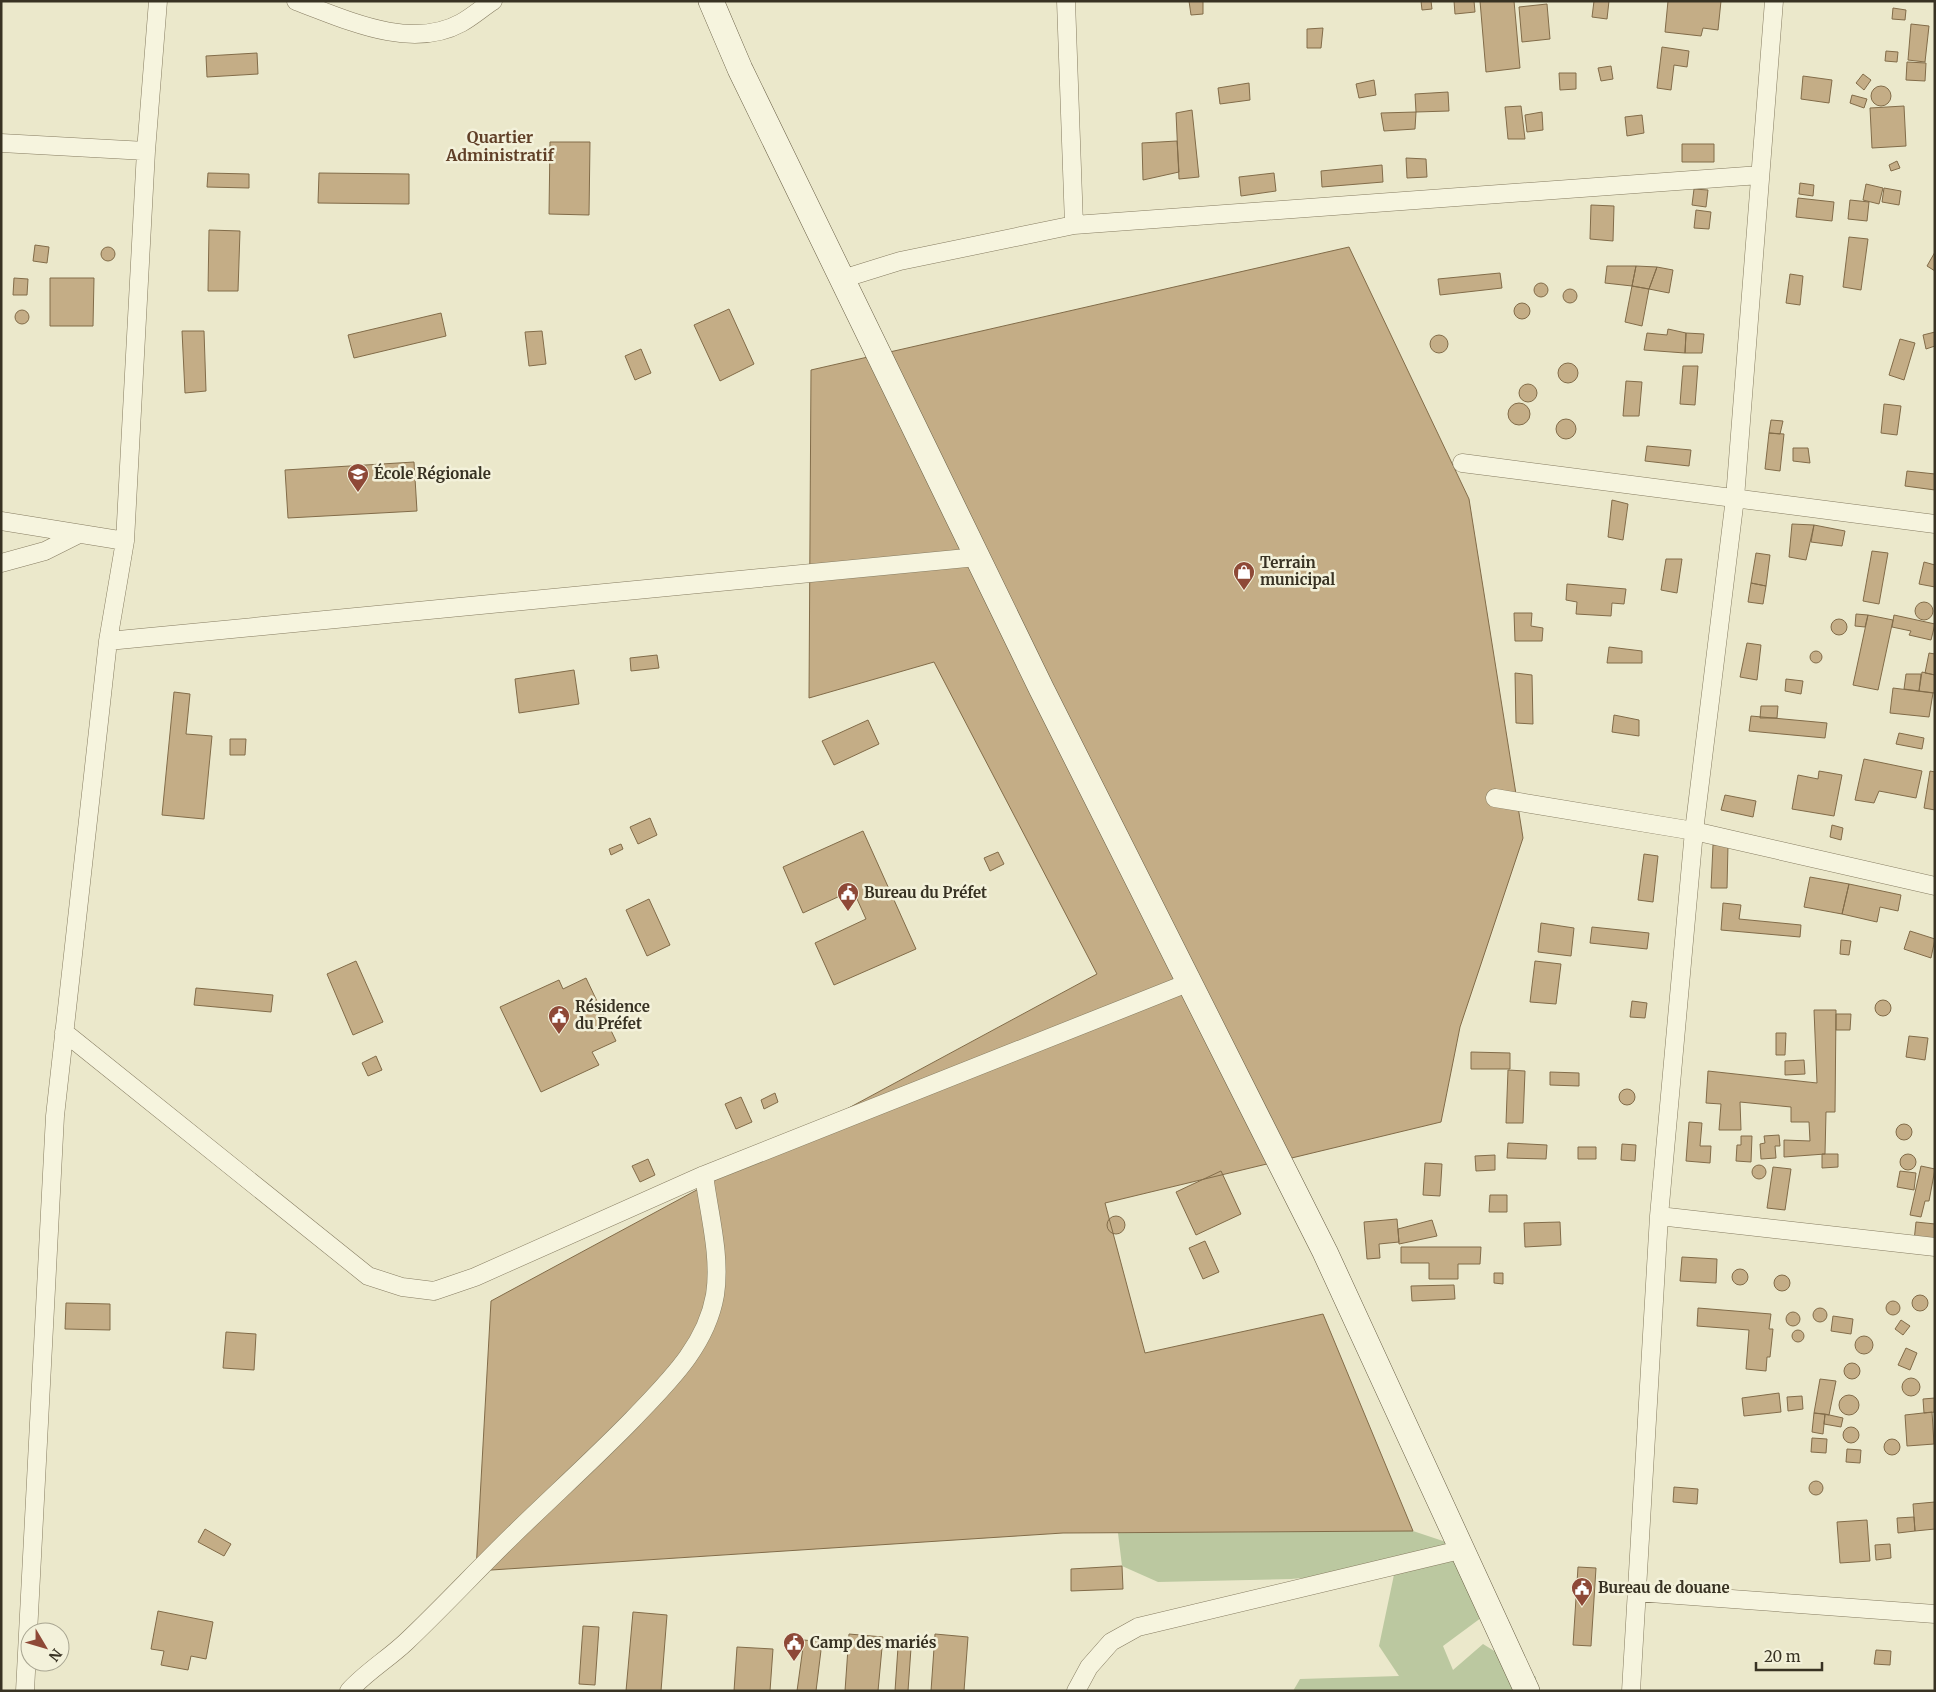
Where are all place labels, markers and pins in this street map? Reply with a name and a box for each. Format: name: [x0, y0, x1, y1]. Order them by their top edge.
school or university icon: École Régionale: [346, 462, 370, 493]
place label: École Régionale: [374, 463, 491, 483]
place label: Terrain municipal: [1260, 553, 1335, 589]
shop icon: Terrain municipal: [1232, 560, 1256, 591]
public building icon: Bureau du Préfet: [836, 881, 860, 912]
place label: Bureau du Préfet: [864, 883, 987, 902]
place label: Résidence du Préfet: [575, 997, 650, 1033]
public building icon: Résidence du Préfet: [547, 1004, 571, 1035]
public building icon: Bureau de douane: [1570, 1576, 1594, 1607]
place label: Bureau de douane: [1598, 1578, 1730, 1597]
public building icon: Camp des mariés: [782, 1631, 806, 1662]
place label: Camp des mariés: [810, 1633, 937, 1652]

